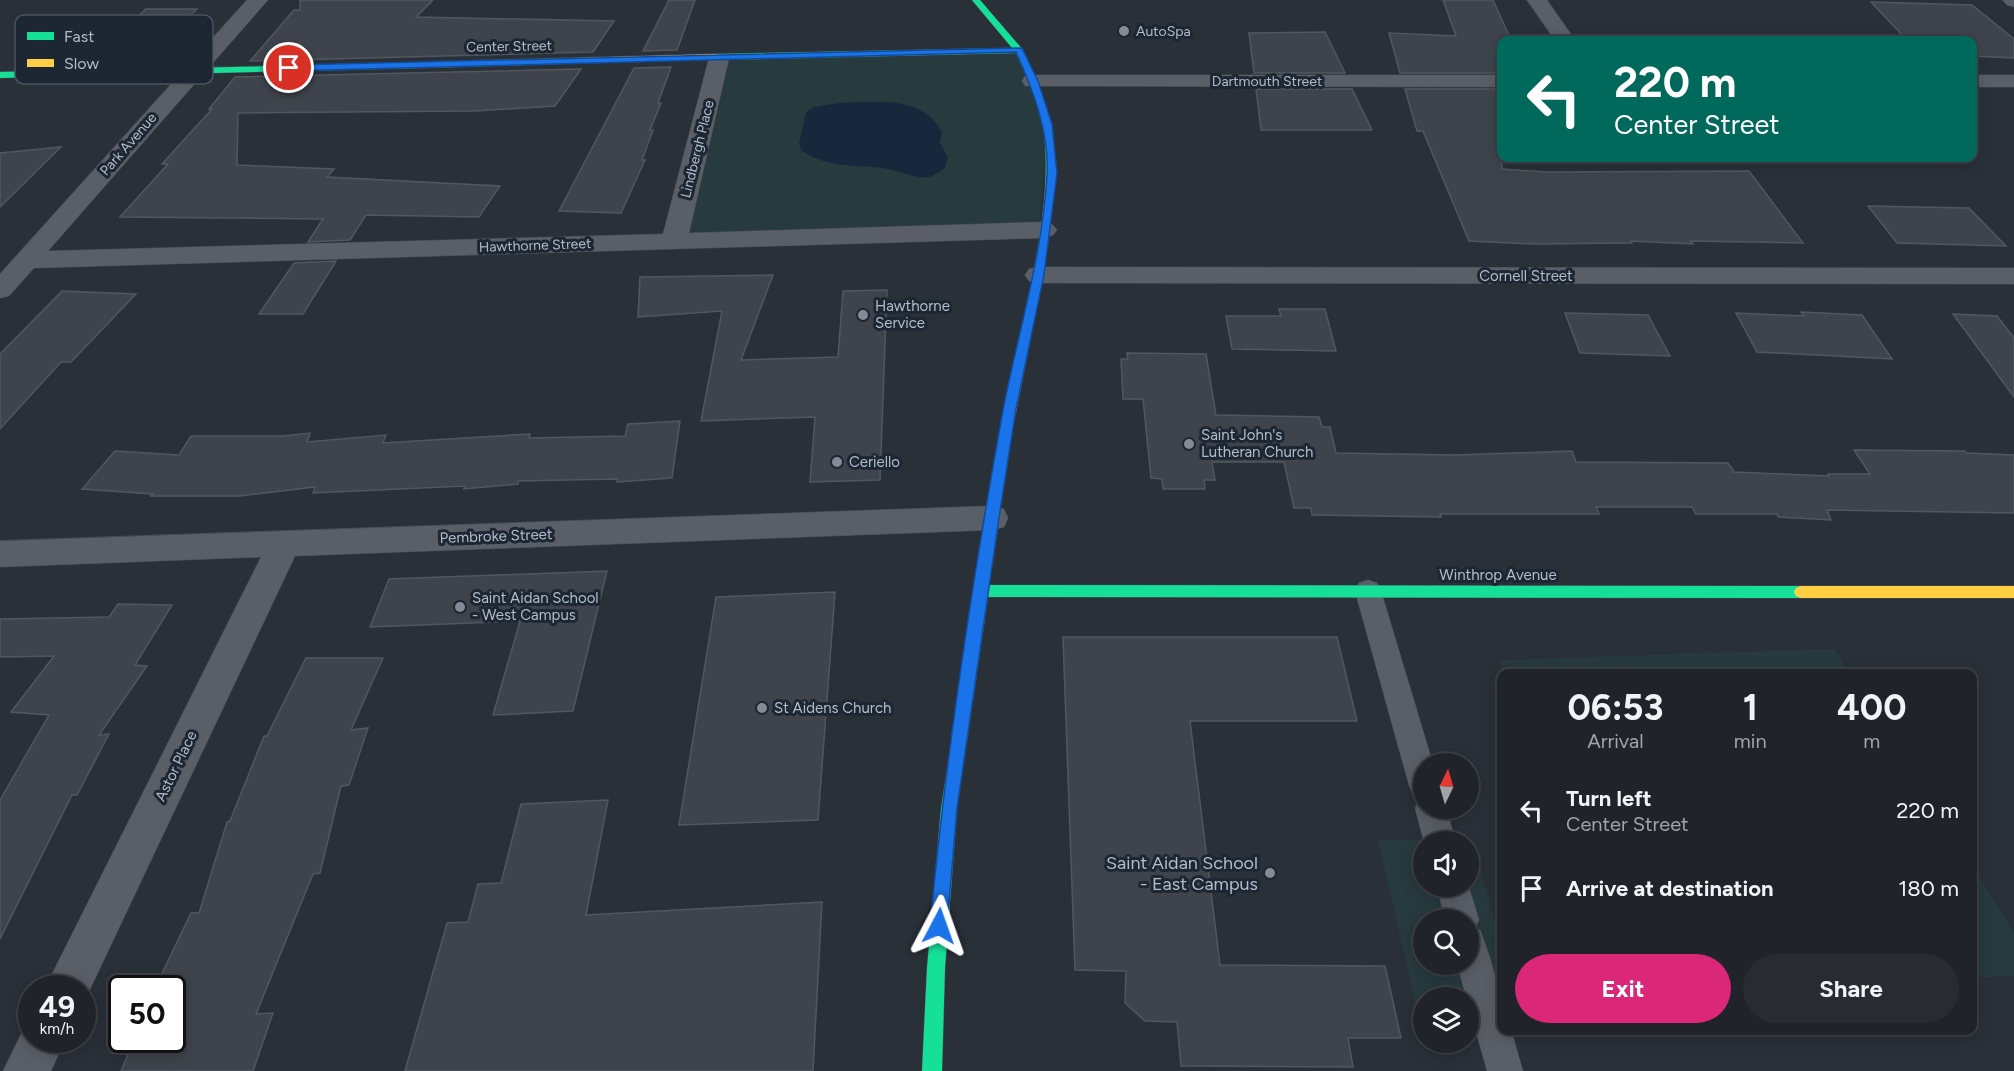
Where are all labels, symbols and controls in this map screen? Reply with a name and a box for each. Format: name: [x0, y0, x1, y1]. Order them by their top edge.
legend: [15, 15, 213, 84]
place label: AutoSpa: [1136, 23, 1191, 40]
marker: AutoSpa: [1117, 24, 1131, 38]
text: Fast: [64, 27, 94, 46]
street label: Center Street: [466, 37, 552, 56]
pin: [263, 42, 314, 93]
icon: arrive: [272, 51, 305, 84]
text: Slow: [64, 54, 99, 73]
text: 220 m: [1614, 57, 1736, 108]
icon: left: [1515, 60, 1593, 138]
street label: Dartmouth Street: [1212, 73, 1322, 90]
street label: Lindbergh Place: [677, 98, 718, 200]
text: Center Street: [1614, 108, 1780, 141]
street label: Park Avenue: [97, 109, 160, 179]
street label: Hawthorne Street: [478, 235, 592, 256]
street label: Cornell Street: [1479, 267, 1573, 285]
place label: Hawthorne Service: [875, 297, 950, 332]
marker: Hawthorne Service: [856, 308, 870, 322]
place label: Saint John's Lutheran Church: [1201, 426, 1313, 461]
marker: Saint John's Lutheran Church: [1182, 437, 1196, 451]
place label: Ceriello: [849, 453, 900, 471]
marker: Ceriello: [830, 455, 844, 469]
street label: Pembroke Street: [439, 525, 553, 547]
street label: Winthrop Avenue: [1439, 566, 1557, 584]
place label: Saint Aidan School - West Campus: [472, 589, 599, 624]
marker: Saint Aidan School - West Campus: [453, 600, 467, 614]
text: 06:53: [1567, 686, 1663, 729]
text: 1: [1743, 686, 1758, 729]
text: 400: [1837, 686, 1907, 729]
place label: St Aidens Church: [774, 699, 891, 717]
marker: St Aidens Church: [755, 701, 769, 715]
street label: Astor Place: [151, 728, 201, 804]
text: Arrival: [1587, 729, 1644, 753]
text: min: [1734, 729, 1767, 753]
text: m: [1863, 729, 1880, 753]
north arrow: [1413, 753, 1479, 819]
map controls: [1413, 753, 1479, 1053]
text: Turn left: [1566, 785, 1652, 812]
icon: left: [1515, 794, 1548, 827]
text: 220 m: [1896, 797, 1959, 824]
text: Center Street: [1566, 812, 1689, 836]
button: sound: [1413, 831, 1479, 897]
place label: Saint Aidan School - East Campus: [1106, 852, 1258, 895]
marker: Saint Aidan School - East Campus: [1263, 866, 1277, 880]
icon: arrive: [1515, 872, 1548, 905]
text: Arrive at destination: [1566, 875, 1774, 902]
text: 180 m: [1898, 875, 1959, 902]
position arrow: [907, 894, 971, 958]
button: search: [1413, 909, 1479, 975]
button: Exit: [1515, 954, 1731, 1023]
button: Share: [1743, 954, 1959, 1023]
speed limit sign: 50: [108, 975, 186, 1053]
button: layers: [1413, 987, 1479, 1053]
text: 49: [39, 988, 75, 1025]
text: km/h: [40, 1020, 74, 1038]

